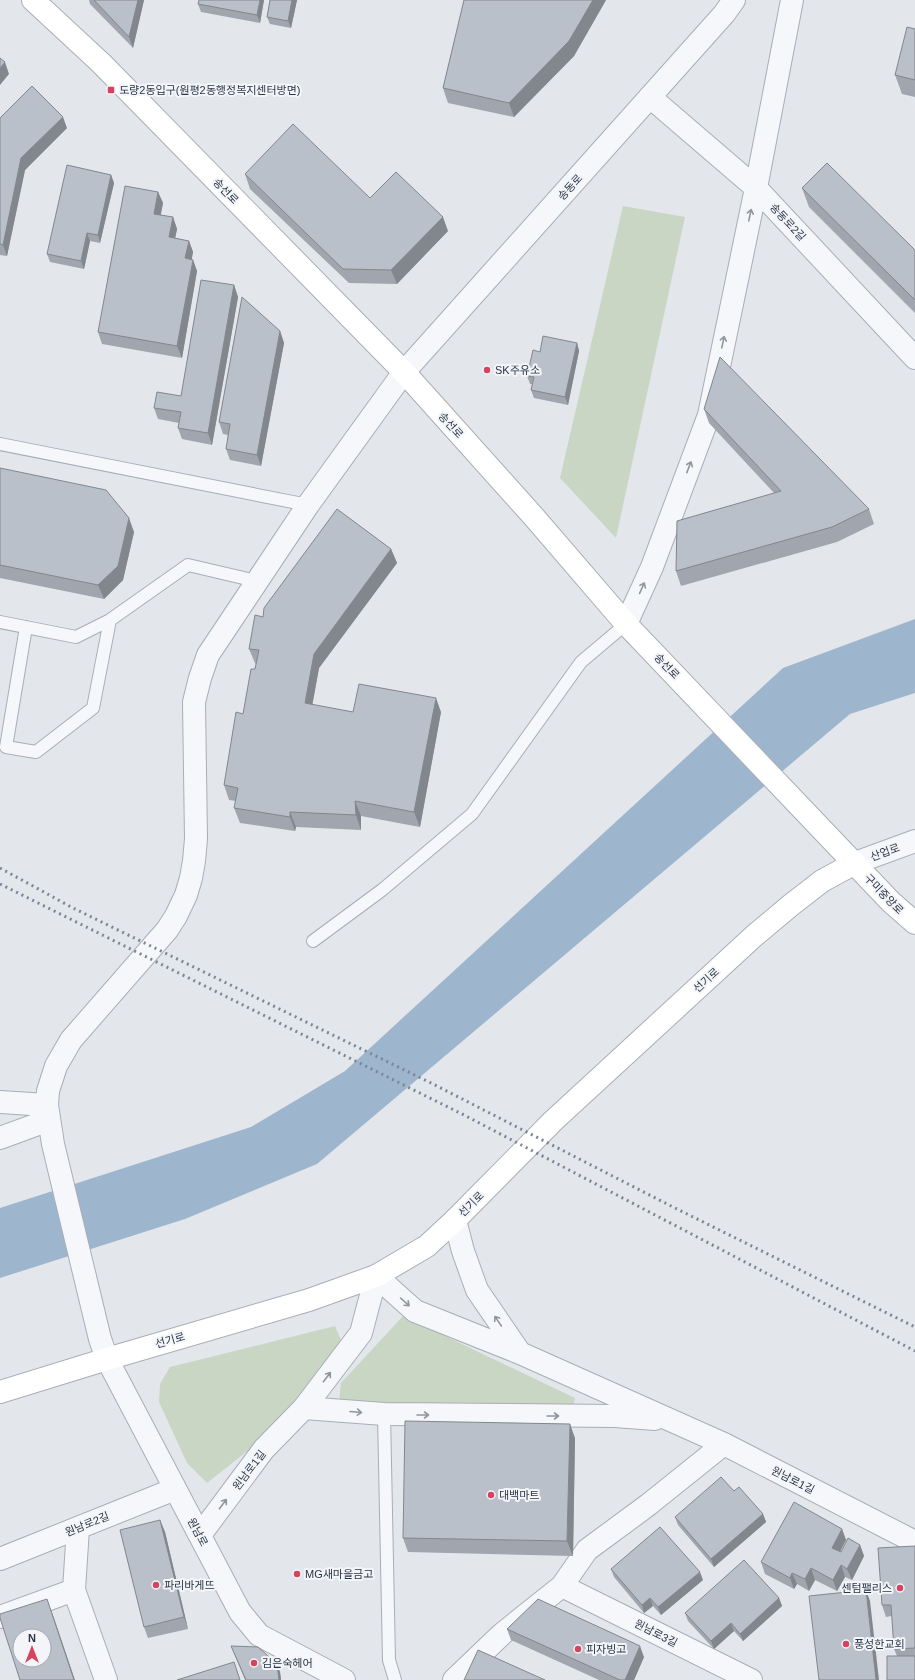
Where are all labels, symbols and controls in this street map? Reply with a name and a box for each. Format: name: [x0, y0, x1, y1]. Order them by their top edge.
place label: 도량2동입구(원평2동행정복지센터방면): [119, 84, 300, 96]
marker: 도량2동입구(원평2동행정복지센터방면): [106, 85, 116, 95]
street label: 송동로: [555, 172, 585, 202]
street label: 송선로: [211, 176, 241, 206]
street label: 송동로2길: [768, 201, 808, 243]
one-way arrow: [746, 209, 754, 222]
one-way arrow: [719, 336, 727, 349]
place label: SK주유소: [495, 364, 540, 376]
marker: SK주유소: [482, 365, 492, 375]
street label: 송선로: [436, 410, 466, 440]
one-way arrow: [686, 461, 693, 474]
one-way arrow: [639, 583, 646, 595]
street label: 송선로: [652, 651, 682, 681]
street label: 산업로: [869, 841, 901, 863]
street label: 구미중앙로: [862, 872, 906, 916]
street label: 선기로: [691, 965, 721, 995]
street label: 선기로: [456, 1189, 486, 1219]
one-way arrow: [400, 1297, 410, 1307]
one-way arrow: [494, 1315, 502, 1326]
street label: 선기로: [154, 1330, 186, 1350]
one-way arrow: [323, 1371, 331, 1382]
one-way arrow: [349, 1409, 362, 1416]
one-way arrow: [416, 1411, 429, 1419]
one-way arrow: [546, 1412, 559, 1420]
street label: 원남로1길: [230, 1448, 268, 1492]
street label: 원남로1길: [770, 1464, 816, 1496]
place label: 대백마트: [499, 1489, 539, 1501]
marker: 대백마트: [486, 1490, 496, 1500]
one-way arrow: [219, 1499, 227, 1510]
street label: 원남로2길: [63, 1510, 111, 1538]
street label: 원남로: [186, 1516, 210, 1548]
place label: MG새마을금고: [305, 1568, 373, 1580]
marker: MG새마을금고: [292, 1569, 302, 1579]
place label: 파리바게뜨: [164, 1579, 215, 1591]
marker: 파리바게뜨: [151, 1580, 161, 1590]
place label: 센텀팰리스: [841, 1582, 892, 1594]
marker: 센텀팰리스: [895, 1583, 905, 1593]
street label: 원남로3길: [633, 1617, 679, 1649]
north arrow: [12, 1628, 52, 1668]
text: N: [28, 1632, 36, 1644]
place label: 풍성한교회: [854, 1638, 905, 1650]
marker: 풍성한교회: [841, 1639, 851, 1649]
place label: 피자빙고: [586, 1643, 626, 1655]
marker: 피자빙고: [573, 1644, 583, 1654]
place label: 김은숙헤어: [262, 1657, 313, 1669]
marker: 김은숙헤어: [249, 1658, 259, 1668]

